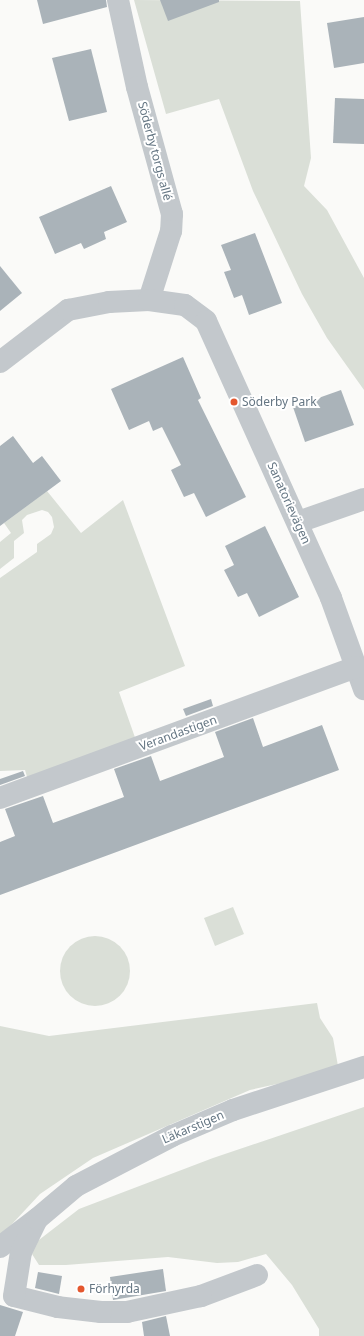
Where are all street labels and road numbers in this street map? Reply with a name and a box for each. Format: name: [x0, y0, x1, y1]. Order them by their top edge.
street label: Söderby torgs allé: [135, 100, 175, 202]
street label: Sanatorievägen: [265, 460, 313, 546]
street label: Verandastigen: [137, 712, 219, 754]
street label: Läkarstigen: [160, 1108, 226, 1146]

